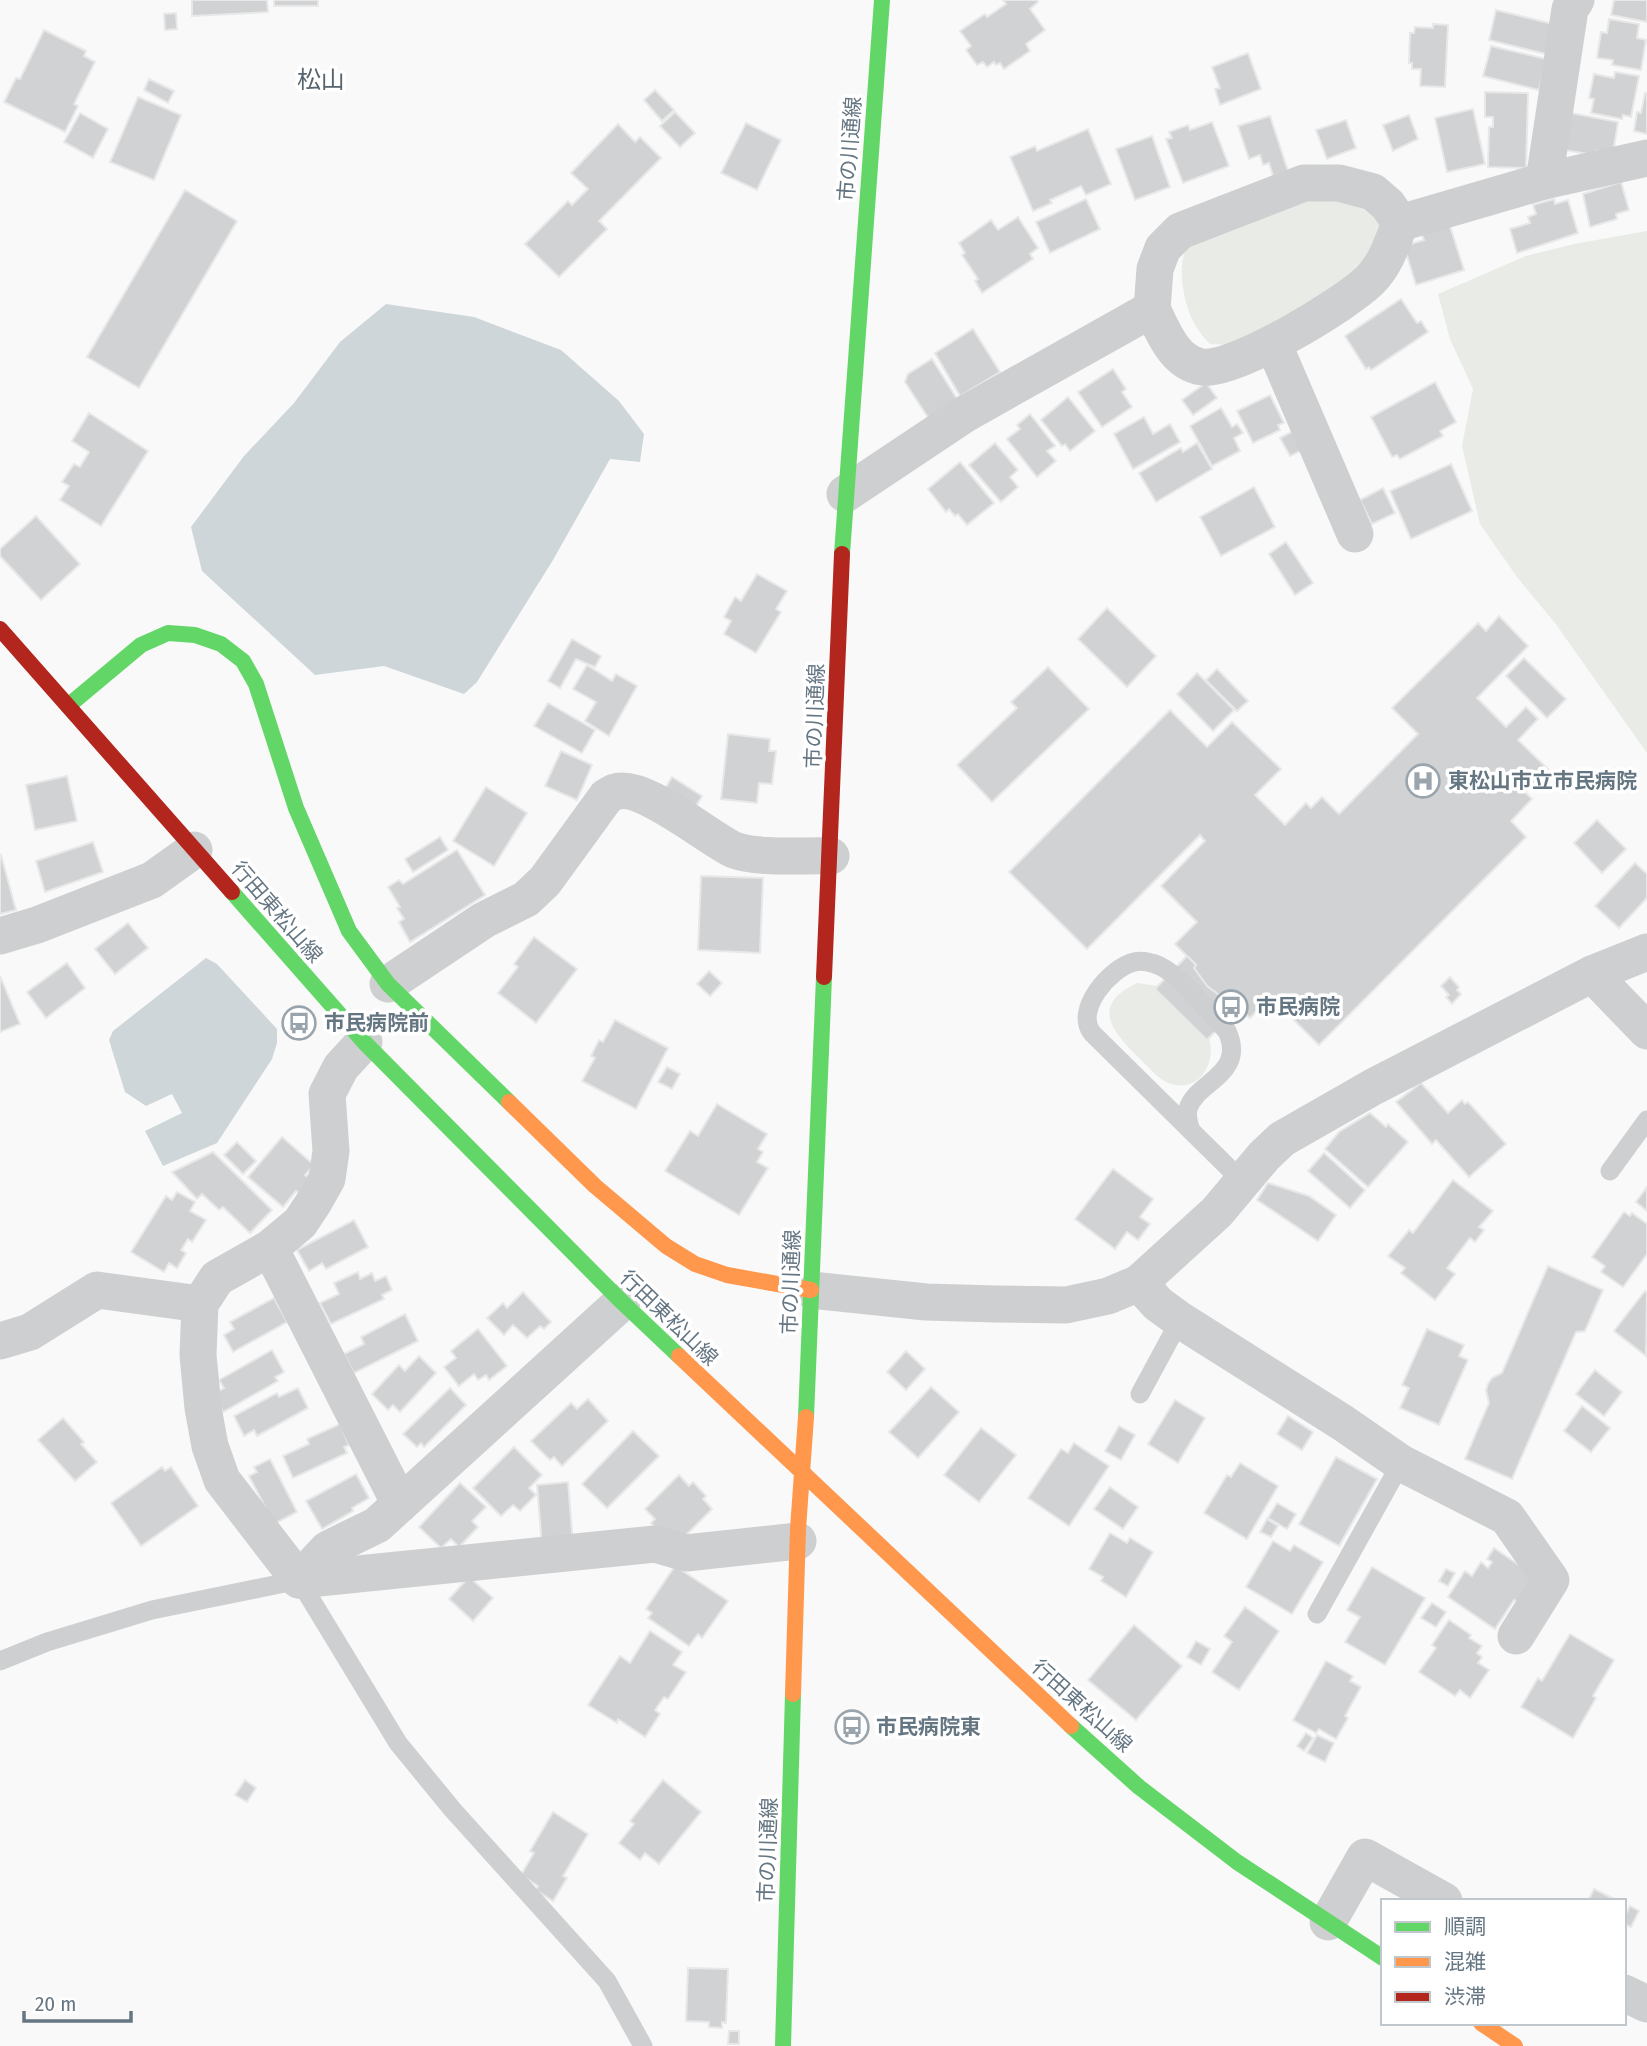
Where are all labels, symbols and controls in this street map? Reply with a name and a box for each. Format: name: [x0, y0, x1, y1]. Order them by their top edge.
district label: 松山: [297, 66, 345, 94]
street label: 市の川通線: [833, 96, 867, 202]
street label: 市の川通線: [800, 663, 830, 769]
hospital icon: 東松山市立市民病院: [1404, 762, 1442, 800]
place label: 東松山市立市民病院: [1448, 768, 1637, 794]
street label: 行田東松山線: [226, 856, 328, 968]
bus stop icon: 市民病院: [1212, 988, 1250, 1026]
place label: 市民病院: [1256, 994, 1340, 1020]
bus stop icon: 市民病院前: [280, 1004, 318, 1042]
place label: 市民病院前: [324, 1010, 429, 1036]
street label: 市の川通線: [776, 1229, 806, 1335]
street label: 行田東松山線: [615, 1265, 723, 1371]
street label: 行田東松山線: [1026, 1654, 1138, 1758]
bus stop icon: 市民病院東: [833, 1708, 871, 1746]
place label: 市民病院東: [876, 1714, 981, 1740]
street label: 市の川通線: [753, 1797, 783, 1903]
legend: [1381, 1899, 1626, 2025]
text: 順調: [1444, 1914, 1486, 1940]
text: 混雑: [1444, 1949, 1486, 1975]
scale bar: [24, 1980, 131, 2024]
text: 渋滞: [1444, 1984, 1486, 2010]
text: 20 m: [35, 1991, 76, 2017]

